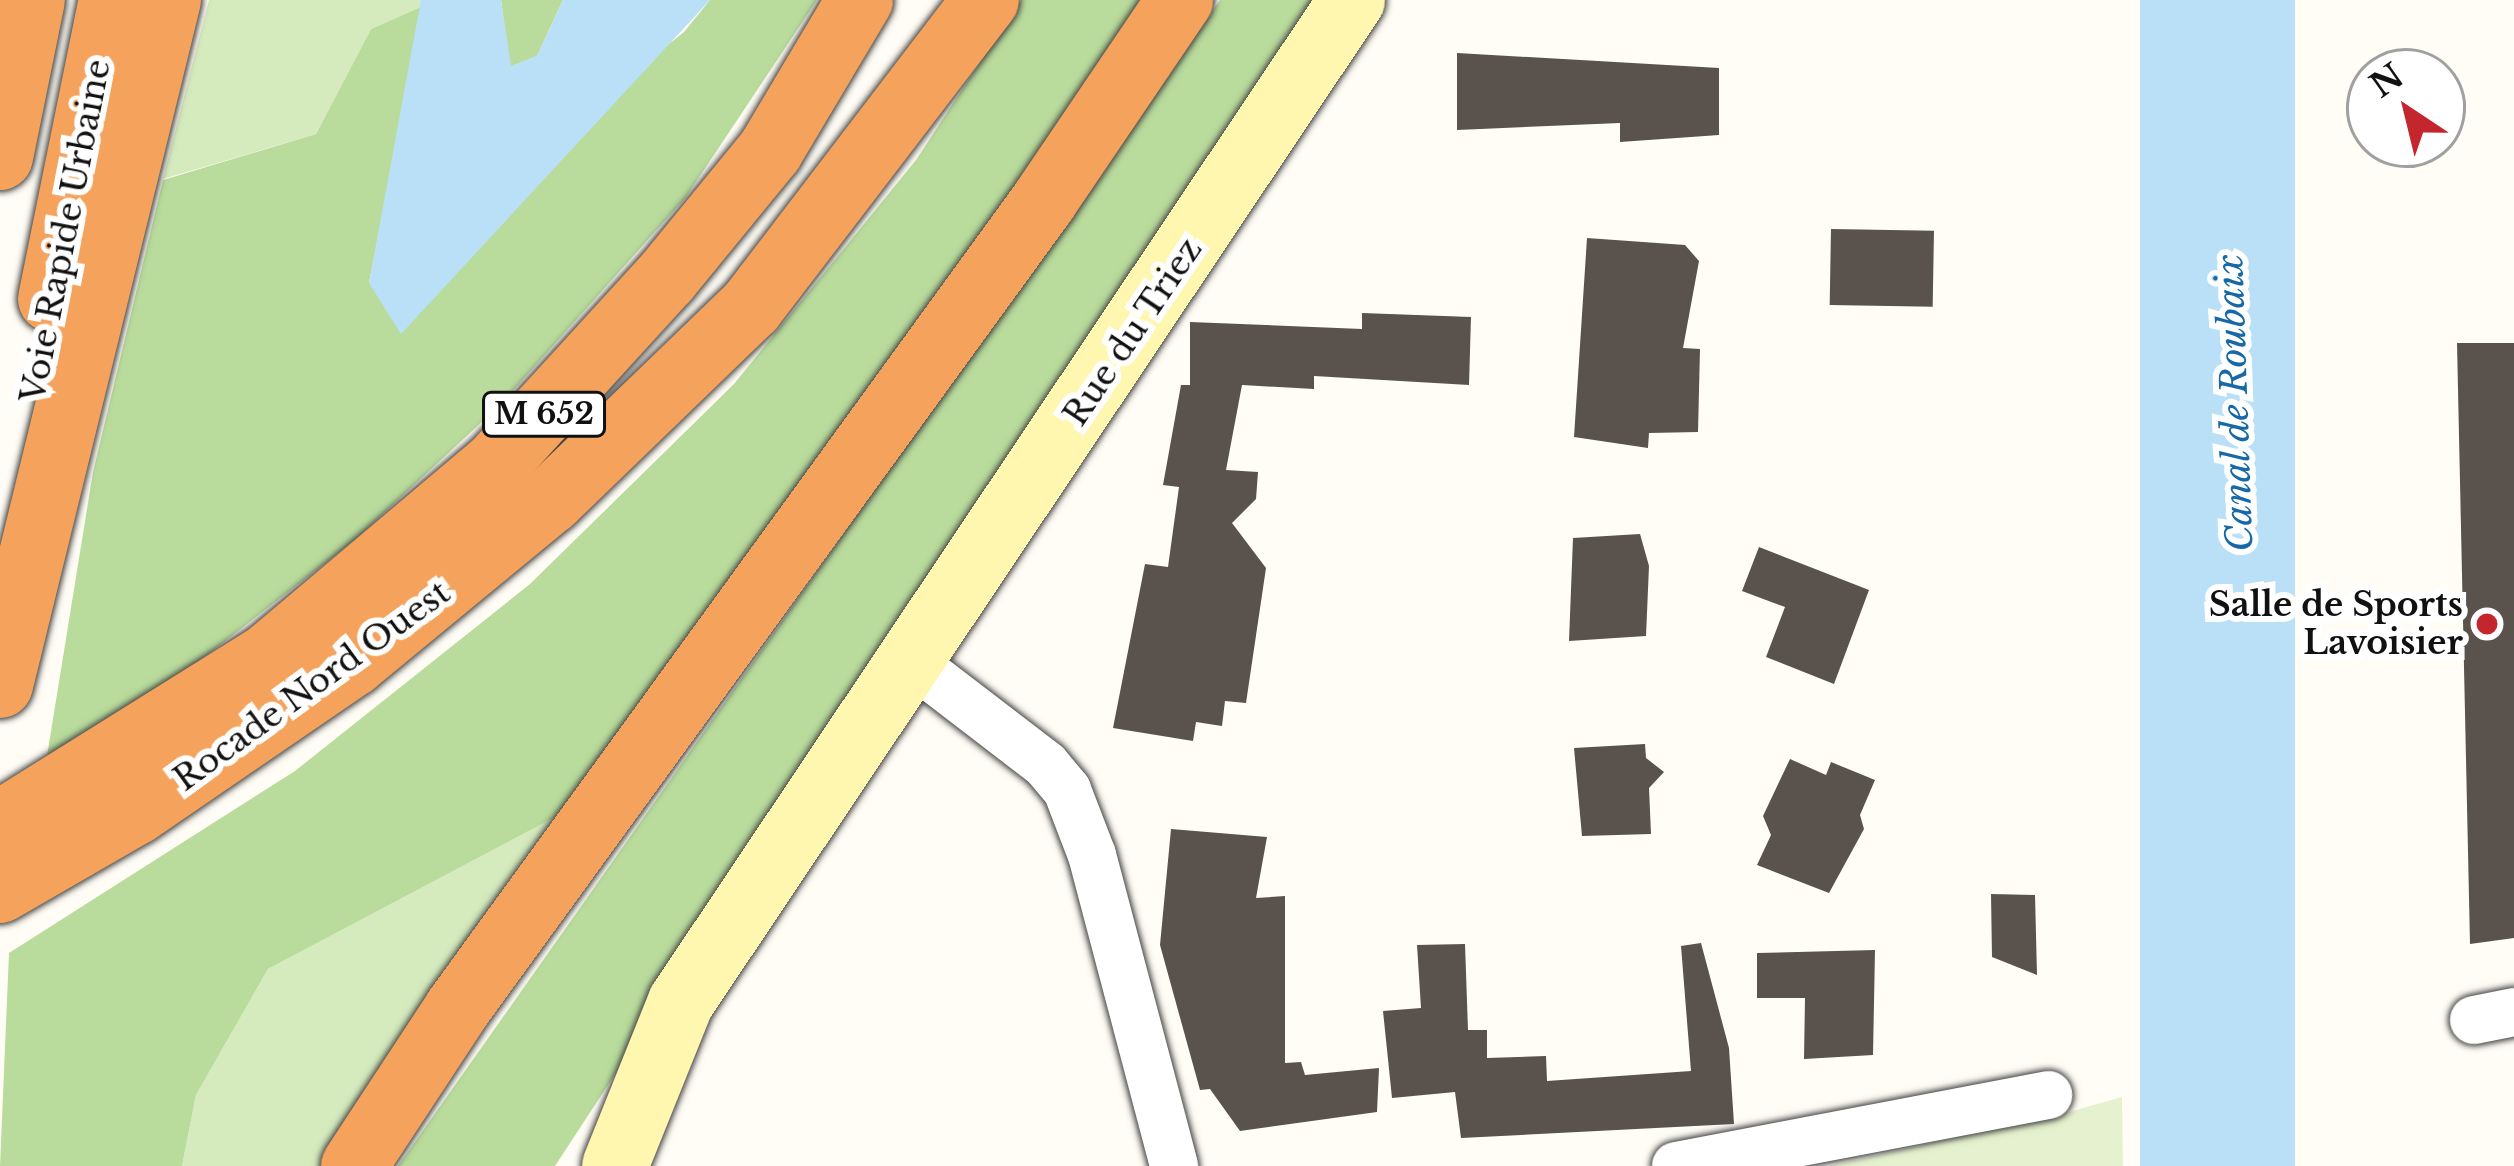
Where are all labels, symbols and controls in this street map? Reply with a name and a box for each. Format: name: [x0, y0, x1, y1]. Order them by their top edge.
north arrow: [2346, 48, 2466, 168]
text: N: [2362, 55, 2411, 106]
street label: Voie Rapide Urbaine: [13, 56, 119, 406]
street label: Rue du Triez: [1055, 230, 1211, 434]
water label: Canal de Roubaix: [2208, 253, 2262, 553]
road number: M 652: [481, 390, 607, 438]
street label: Rocade Nord Ouest: [166, 573, 458, 799]
place label: Salle de Sports Lavoisier: [2209, 585, 2463, 663]
marker: Salle de Sports Lavoisier: [2474, 611, 2500, 637]

